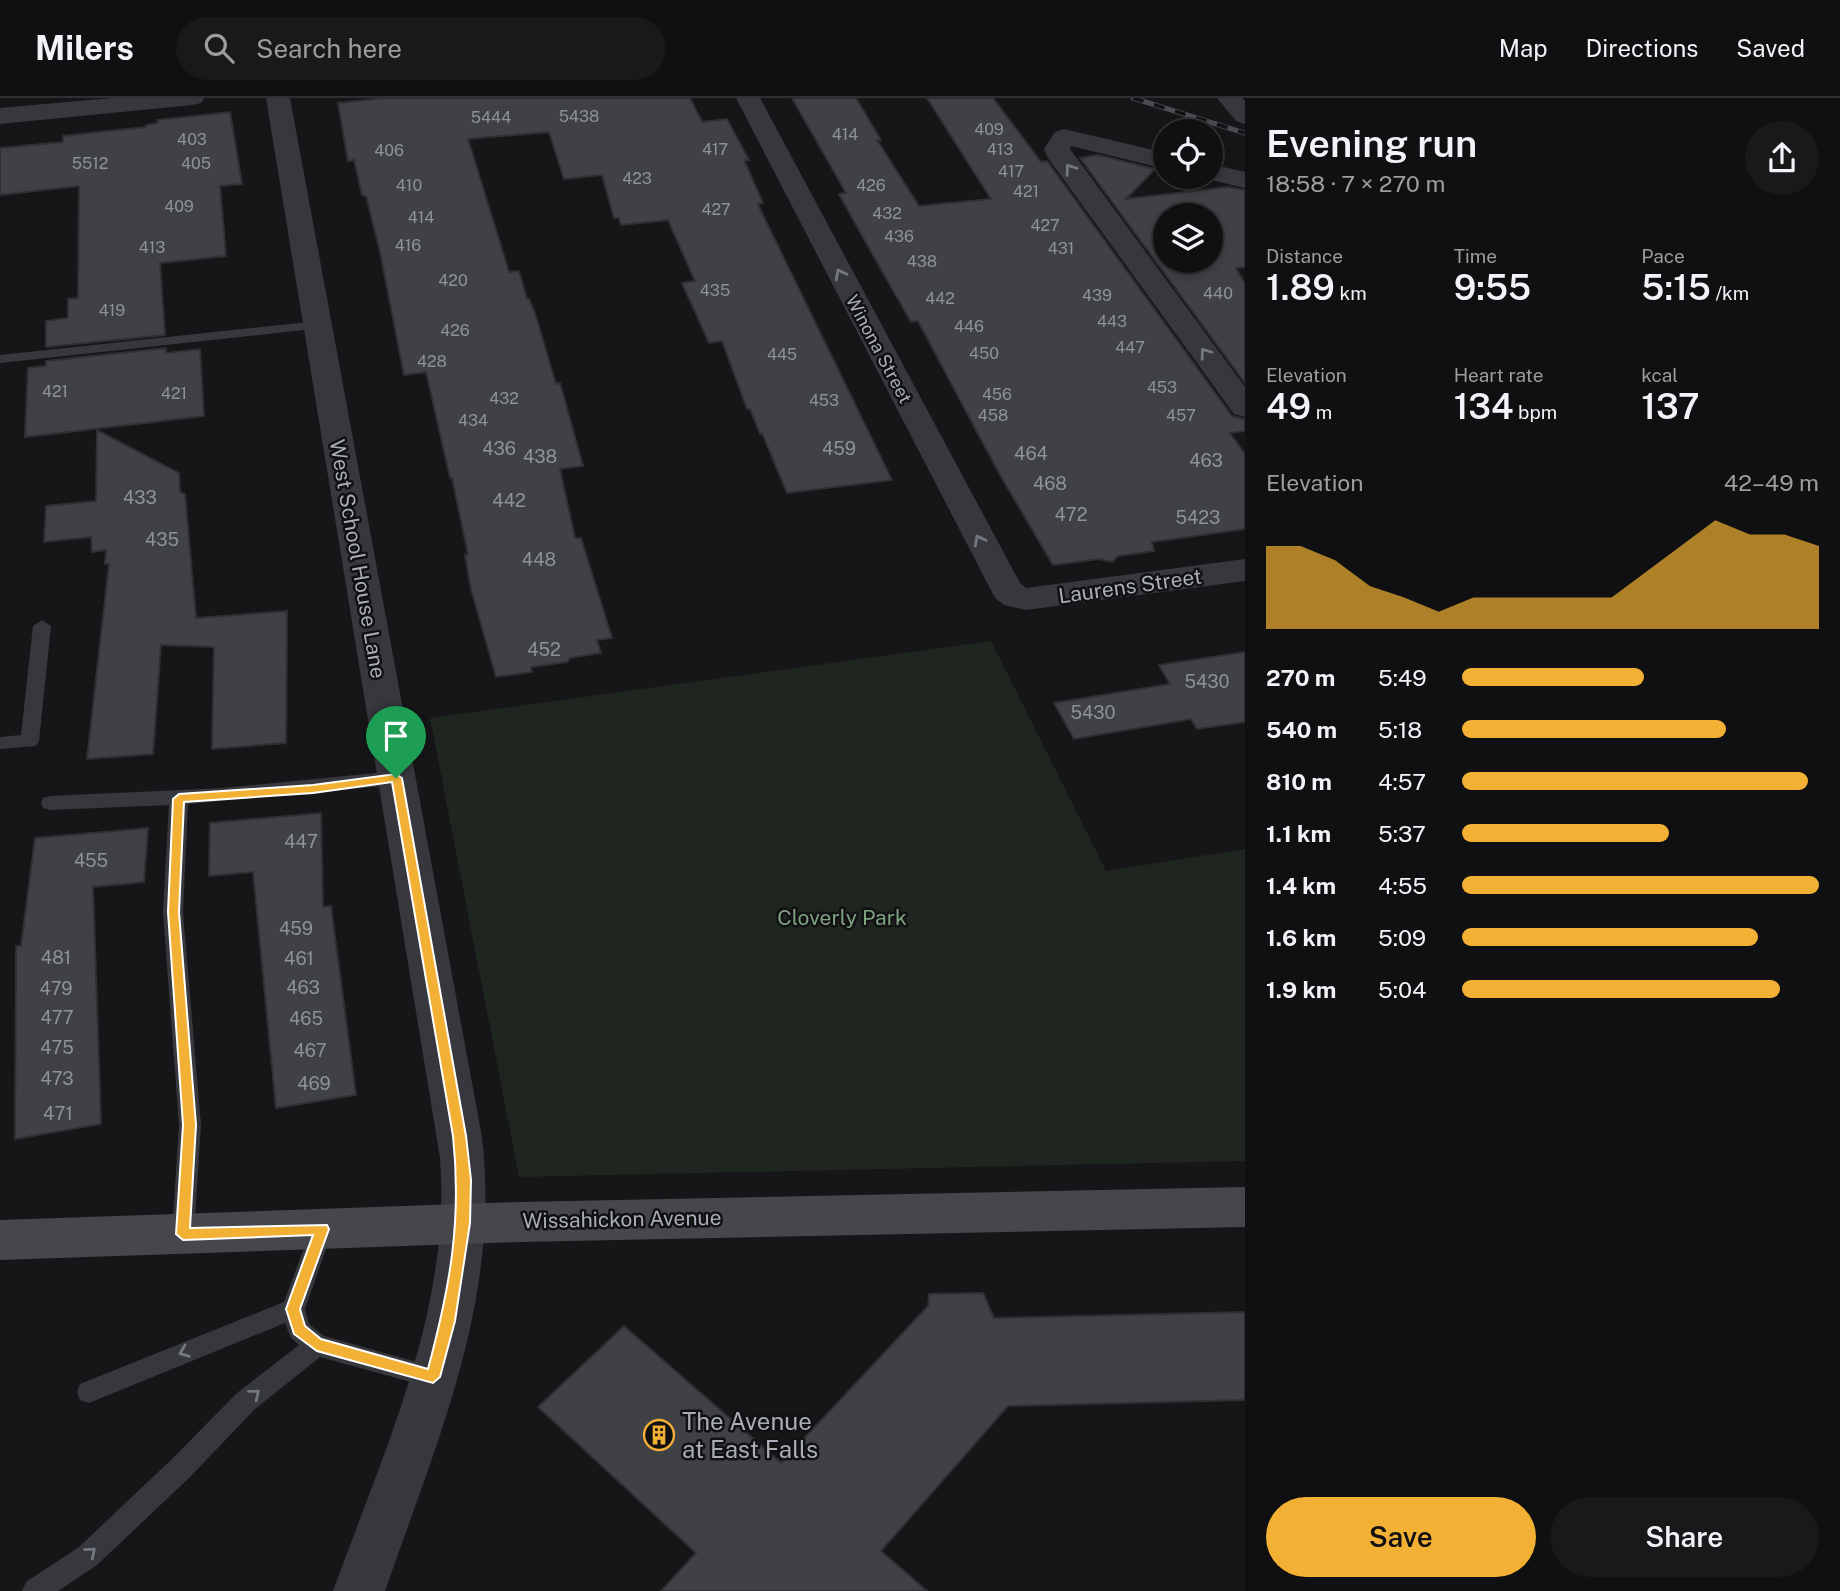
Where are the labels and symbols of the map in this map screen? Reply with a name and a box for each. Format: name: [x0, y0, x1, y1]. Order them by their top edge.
house number: 5438: [559, 107, 599, 126]
house number: 5444: [471, 108, 511, 127]
house number: 409: [974, 120, 1004, 139]
house number: 414: [832, 125, 858, 144]
house number: 403: [177, 130, 207, 149]
house number: 417: [702, 140, 728, 159]
house number: 413: [987, 140, 1013, 159]
house number: 406: [374, 141, 404, 160]
house number: 5512: [72, 154, 108, 173]
house number: 405: [181, 154, 211, 173]
house number: 417: [998, 162, 1024, 181]
one-way arrow: [1065, 165, 1078, 177]
house number: 423: [622, 169, 652, 188]
house number: 410: [396, 176, 422, 195]
house number: 426: [856, 176, 886, 195]
house number: 421: [1013, 182, 1039, 201]
house number: 409: [164, 197, 194, 216]
house number: 427: [701, 200, 731, 219]
house number: 432: [872, 204, 902, 223]
house number: 414: [408, 208, 434, 227]
house number: 427: [1030, 216, 1060, 235]
house number: 436: [884, 227, 914, 246]
house number: 416: [395, 236, 421, 255]
house number: 413: [139, 238, 165, 257]
house number: 431: [1048, 239, 1074, 258]
house number: 438: [907, 252, 937, 271]
one-way arrow: [834, 268, 848, 281]
house number: 420: [438, 271, 468, 290]
house number: 435: [700, 281, 730, 300]
house number: 440: [1203, 284, 1233, 303]
house number: 439: [1082, 286, 1112, 305]
house number: 442: [925, 289, 955, 308]
street label: Winona Street: [842, 291, 916, 407]
house number: 419: [99, 301, 125, 320]
house number: 443: [1097, 312, 1127, 331]
house number: 446: [954, 317, 984, 336]
house number: 426: [440, 321, 470, 340]
house number: 447: [1115, 338, 1145, 357]
house number: 450: [969, 344, 999, 363]
house number: 445: [767, 345, 797, 364]
one-way arrow: [1200, 348, 1213, 360]
house number: 428: [417, 352, 447, 371]
house number: 453: [1147, 378, 1177, 397]
house number: 421: [42, 382, 68, 401]
house number: 421: [161, 384, 187, 403]
house number: 456: [982, 385, 1012, 404]
house number: 432: [489, 389, 519, 408]
house number: 453: [809, 391, 839, 410]
house number: 458: [978, 406, 1008, 425]
house number: 457: [1166, 406, 1196, 425]
house number: 434: [458, 411, 488, 430]
street label: West School House Lane: [325, 438, 391, 680]
house number: 436: [482, 438, 516, 459]
house number: 459: [822, 438, 856, 459]
house number: 464: [1014, 443, 1048, 464]
house number: 438: [523, 446, 557, 467]
house number: 463: [1189, 450, 1223, 471]
house number: 468: [1033, 473, 1067, 494]
house number: 433: [123, 487, 157, 508]
house number: 442: [492, 490, 526, 511]
house number: 472: [1055, 504, 1087, 525]
house number: 5423: [1176, 507, 1220, 528]
house number: 435: [145, 529, 179, 550]
one-way arrow: [974, 535, 987, 547]
house number: 448: [522, 549, 556, 570]
street label: Laurens Street: [1057, 564, 1203, 608]
house number: 452: [527, 639, 561, 660]
house number: 5430: [1184, 671, 1230, 692]
house number: 5430: [1070, 702, 1116, 723]
pin: [366, 706, 426, 778]
house number: 447: [284, 831, 318, 852]
house number: 455: [74, 850, 108, 871]
park label: Cloverly Park: [777, 905, 907, 930]
house number: 459: [279, 918, 313, 939]
house number: 481: [41, 947, 71, 968]
house number: 461: [284, 948, 314, 969]
house number: 463: [286, 977, 320, 998]
house number: 479: [39, 978, 73, 999]
house number: 477: [40, 1007, 74, 1028]
house number: 465: [289, 1008, 323, 1029]
house number: 475: [40, 1037, 74, 1058]
house number: 467: [294, 1040, 327, 1061]
house number: 473: [40, 1068, 74, 1089]
house number: 469: [297, 1073, 331, 1094]
house number: 471: [43, 1103, 73, 1124]
street label: Wissahickon Avenue: [522, 1205, 722, 1233]
one-way arrow: [178, 1344, 190, 1358]
one-way arrow: [247, 1390, 259, 1403]
place label: The Avenue at East Falls: [682, 1407, 818, 1463]
building icon: The Avenue at East Falls: [642, 1418, 676, 1452]
one-way arrow: [83, 1548, 96, 1560]

